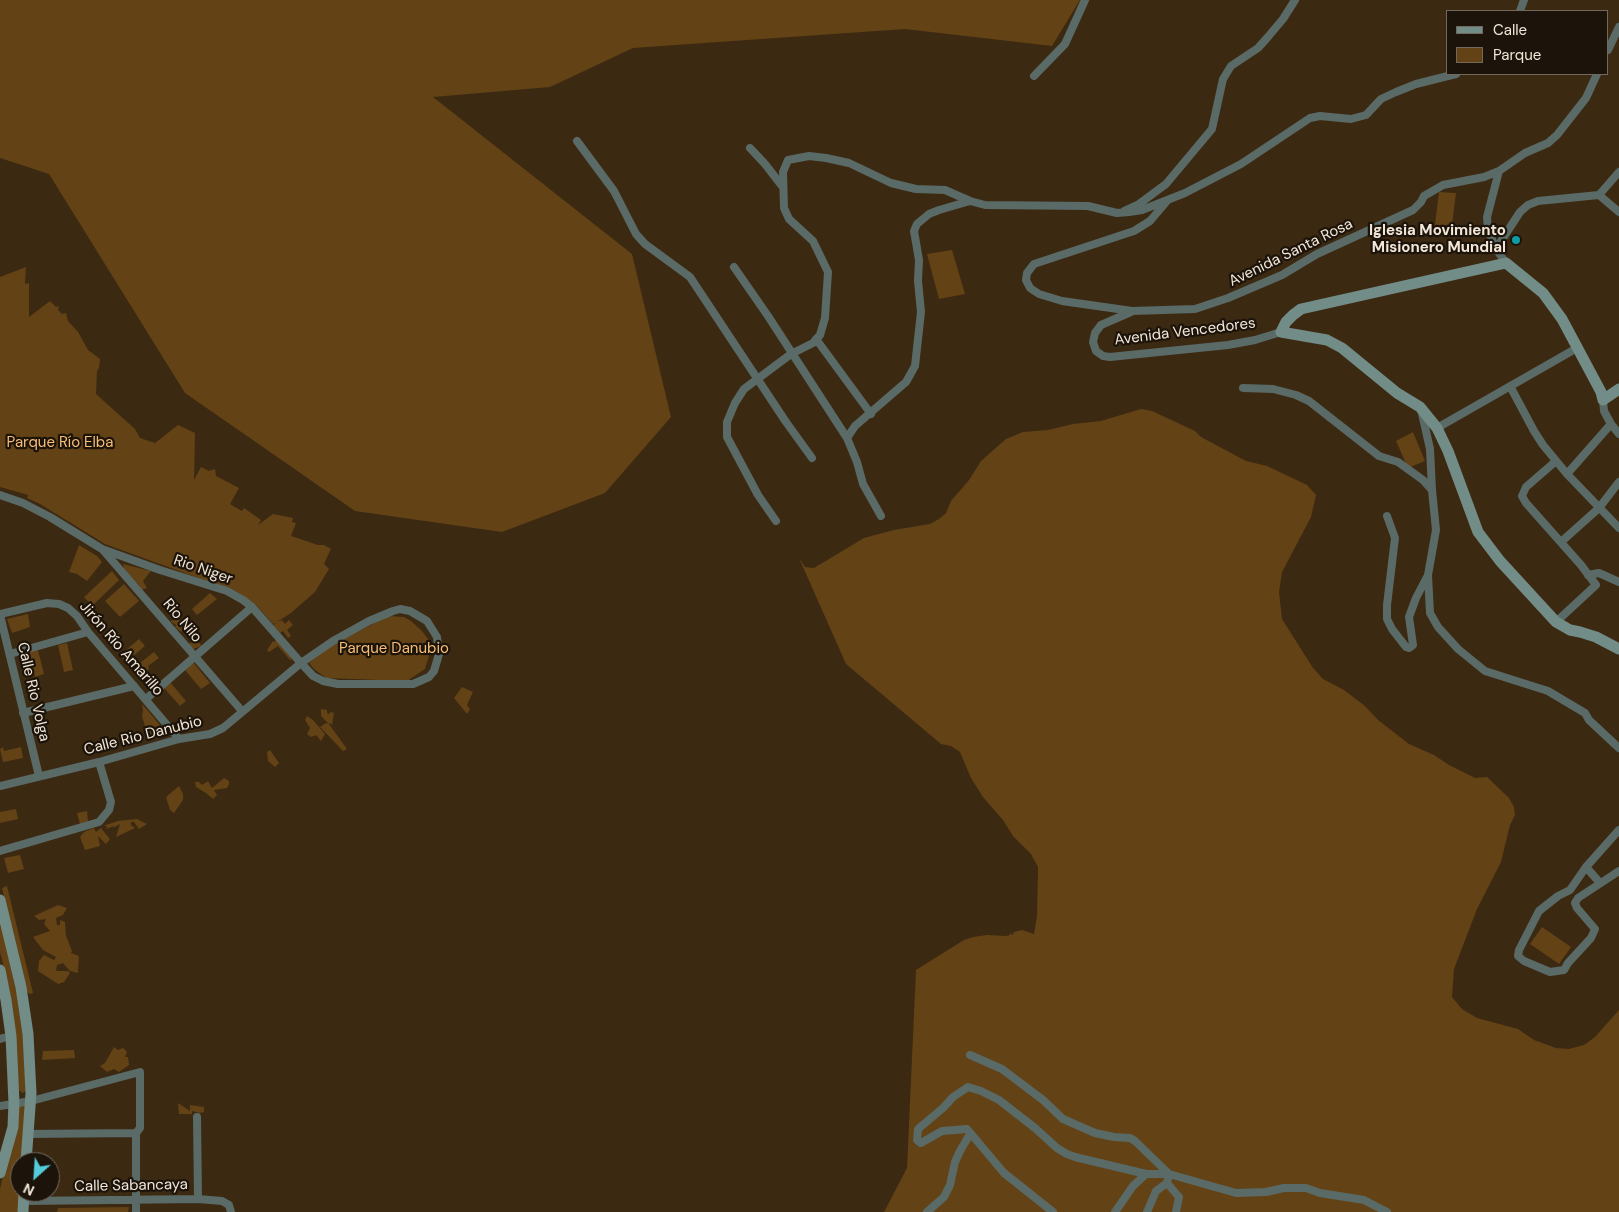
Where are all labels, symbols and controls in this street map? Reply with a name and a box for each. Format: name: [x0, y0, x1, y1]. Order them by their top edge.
legend: [1446, 10, 1609, 75]
text: Calle: [1493, 20, 1527, 40]
text: Parque: [1493, 45, 1541, 65]
street label: Avenida Santa Rosa: [1226, 215, 1356, 291]
place label: Iglesia Movimiento Misionero Mundial: [1369, 222, 1506, 257]
marker: Iglesia Movimiento Misionero Mundial: [1510, 234, 1522, 246]
street label: Avenida Vencedores: [1113, 314, 1257, 350]
park label: Parque Río Elba: [7, 434, 113, 452]
street label: Rio Niger: [171, 551, 235, 589]
street label: Rio Nilo: [159, 595, 205, 647]
street label: Jirón Río Amarillo: [75, 598, 167, 700]
park label: Parque Danubio: [339, 640, 449, 658]
street label: Calle Rio Volga: [13, 641, 53, 743]
street label: Calle Rio Danubio: [82, 713, 204, 759]
north arrow: [10, 1152, 60, 1202]
street label: Calle Sabancaya: [74, 1176, 188, 1196]
text: N: [20, 1179, 37, 1200]

